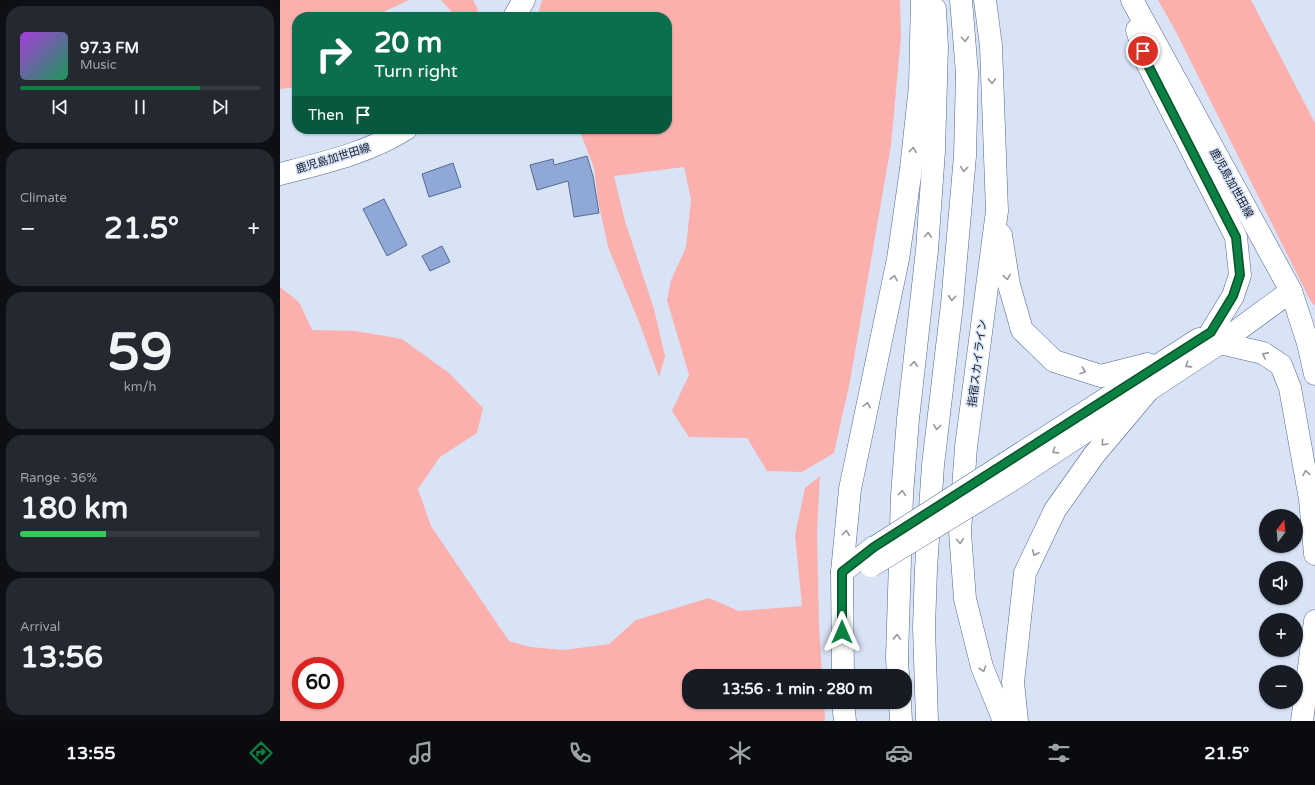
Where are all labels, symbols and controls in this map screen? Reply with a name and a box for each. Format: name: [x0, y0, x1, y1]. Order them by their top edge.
text: 20 m: [374, 26, 442, 60]
icon: right: [308, 28, 360, 80]
pin: [1126, 34, 1160, 68]
one-way arrow: [960, 36, 969, 42]
text: 97.3 FM: [80, 39, 139, 57]
icon: arrive: [1132, 40, 1154, 62]
text: Music: [80, 57, 117, 73]
text: Turn right: [374, 60, 458, 82]
one-way arrow: [988, 78, 997, 84]
icon: previous: [49, 96, 71, 118]
icon: pause: [129, 96, 151, 118]
icon: next: [209, 96, 231, 118]
icon: arrive: [352, 104, 374, 126]
text: Then: [308, 106, 344, 124]
street label: 鹿児島加世田線: [294, 141, 372, 176]
street label: 鹿児島加世田線: [1207, 146, 1256, 220]
one-way arrow: [909, 147, 918, 153]
one-way arrow: [960, 166, 969, 172]
text: Climate: [20, 190, 67, 206]
text: 21.5°: [104, 210, 179, 247]
text: −: [20, 216, 36, 242]
text: +: [248, 216, 260, 242]
one-way arrow: [924, 231, 933, 238]
one-way arrow: [1002, 274, 1011, 280]
one-way arrow: [890, 275, 898, 281]
one-way arrow: [948, 295, 957, 301]
street label: 指宿スカイライン: [966, 319, 989, 408]
text: 59: [107, 321, 173, 384]
one-way arrow: [1262, 353, 1269, 360]
one-way arrow: [1185, 360, 1192, 367]
one-way arrow: [910, 361, 919, 367]
one-way arrow: [1079, 366, 1086, 374]
text: km/h: [124, 379, 156, 395]
one-way arrow: [863, 402, 871, 409]
one-way arrow: [933, 424, 942, 430]
one-way arrow: [1101, 438, 1108, 446]
one-way arrow: [1052, 446, 1059, 454]
text: Range · 36%: [20, 470, 97, 486]
one-way arrow: [1302, 470, 1310, 476]
text: 180 km: [20, 490, 128, 527]
one-way arrow: [898, 490, 906, 496]
north arrow: [1259, 509, 1303, 553]
map controls: [1259, 509, 1303, 709]
one-way arrow: [841, 530, 850, 536]
one-way arrow: [956, 538, 965, 544]
one-way arrow: [1032, 548, 1040, 556]
button: sound: [1259, 561, 1303, 605]
position arrow: [821, 611, 863, 653]
button: +: [1259, 613, 1303, 657]
text: Arrival: [20, 619, 60, 635]
one-way arrow: [893, 634, 902, 640]
text: 13:56: [20, 639, 103, 676]
speed limit sign: 60: [292, 657, 344, 709]
one-way arrow: [978, 665, 986, 672]
button: −: [1259, 665, 1303, 709]
text: 13:56 · 1 min · 280 m: [722, 680, 872, 698]
icon: directions: [247, 739, 275, 767]
icon: music: [407, 739, 435, 767]
icon: phone: [566, 739, 594, 767]
icon: climate: [726, 739, 754, 767]
icon: car: [885, 739, 913, 767]
icon: filters: [1045, 739, 1073, 767]
text: 13:55: [66, 742, 116, 764]
text: 21.5°: [1204, 742, 1249, 764]

